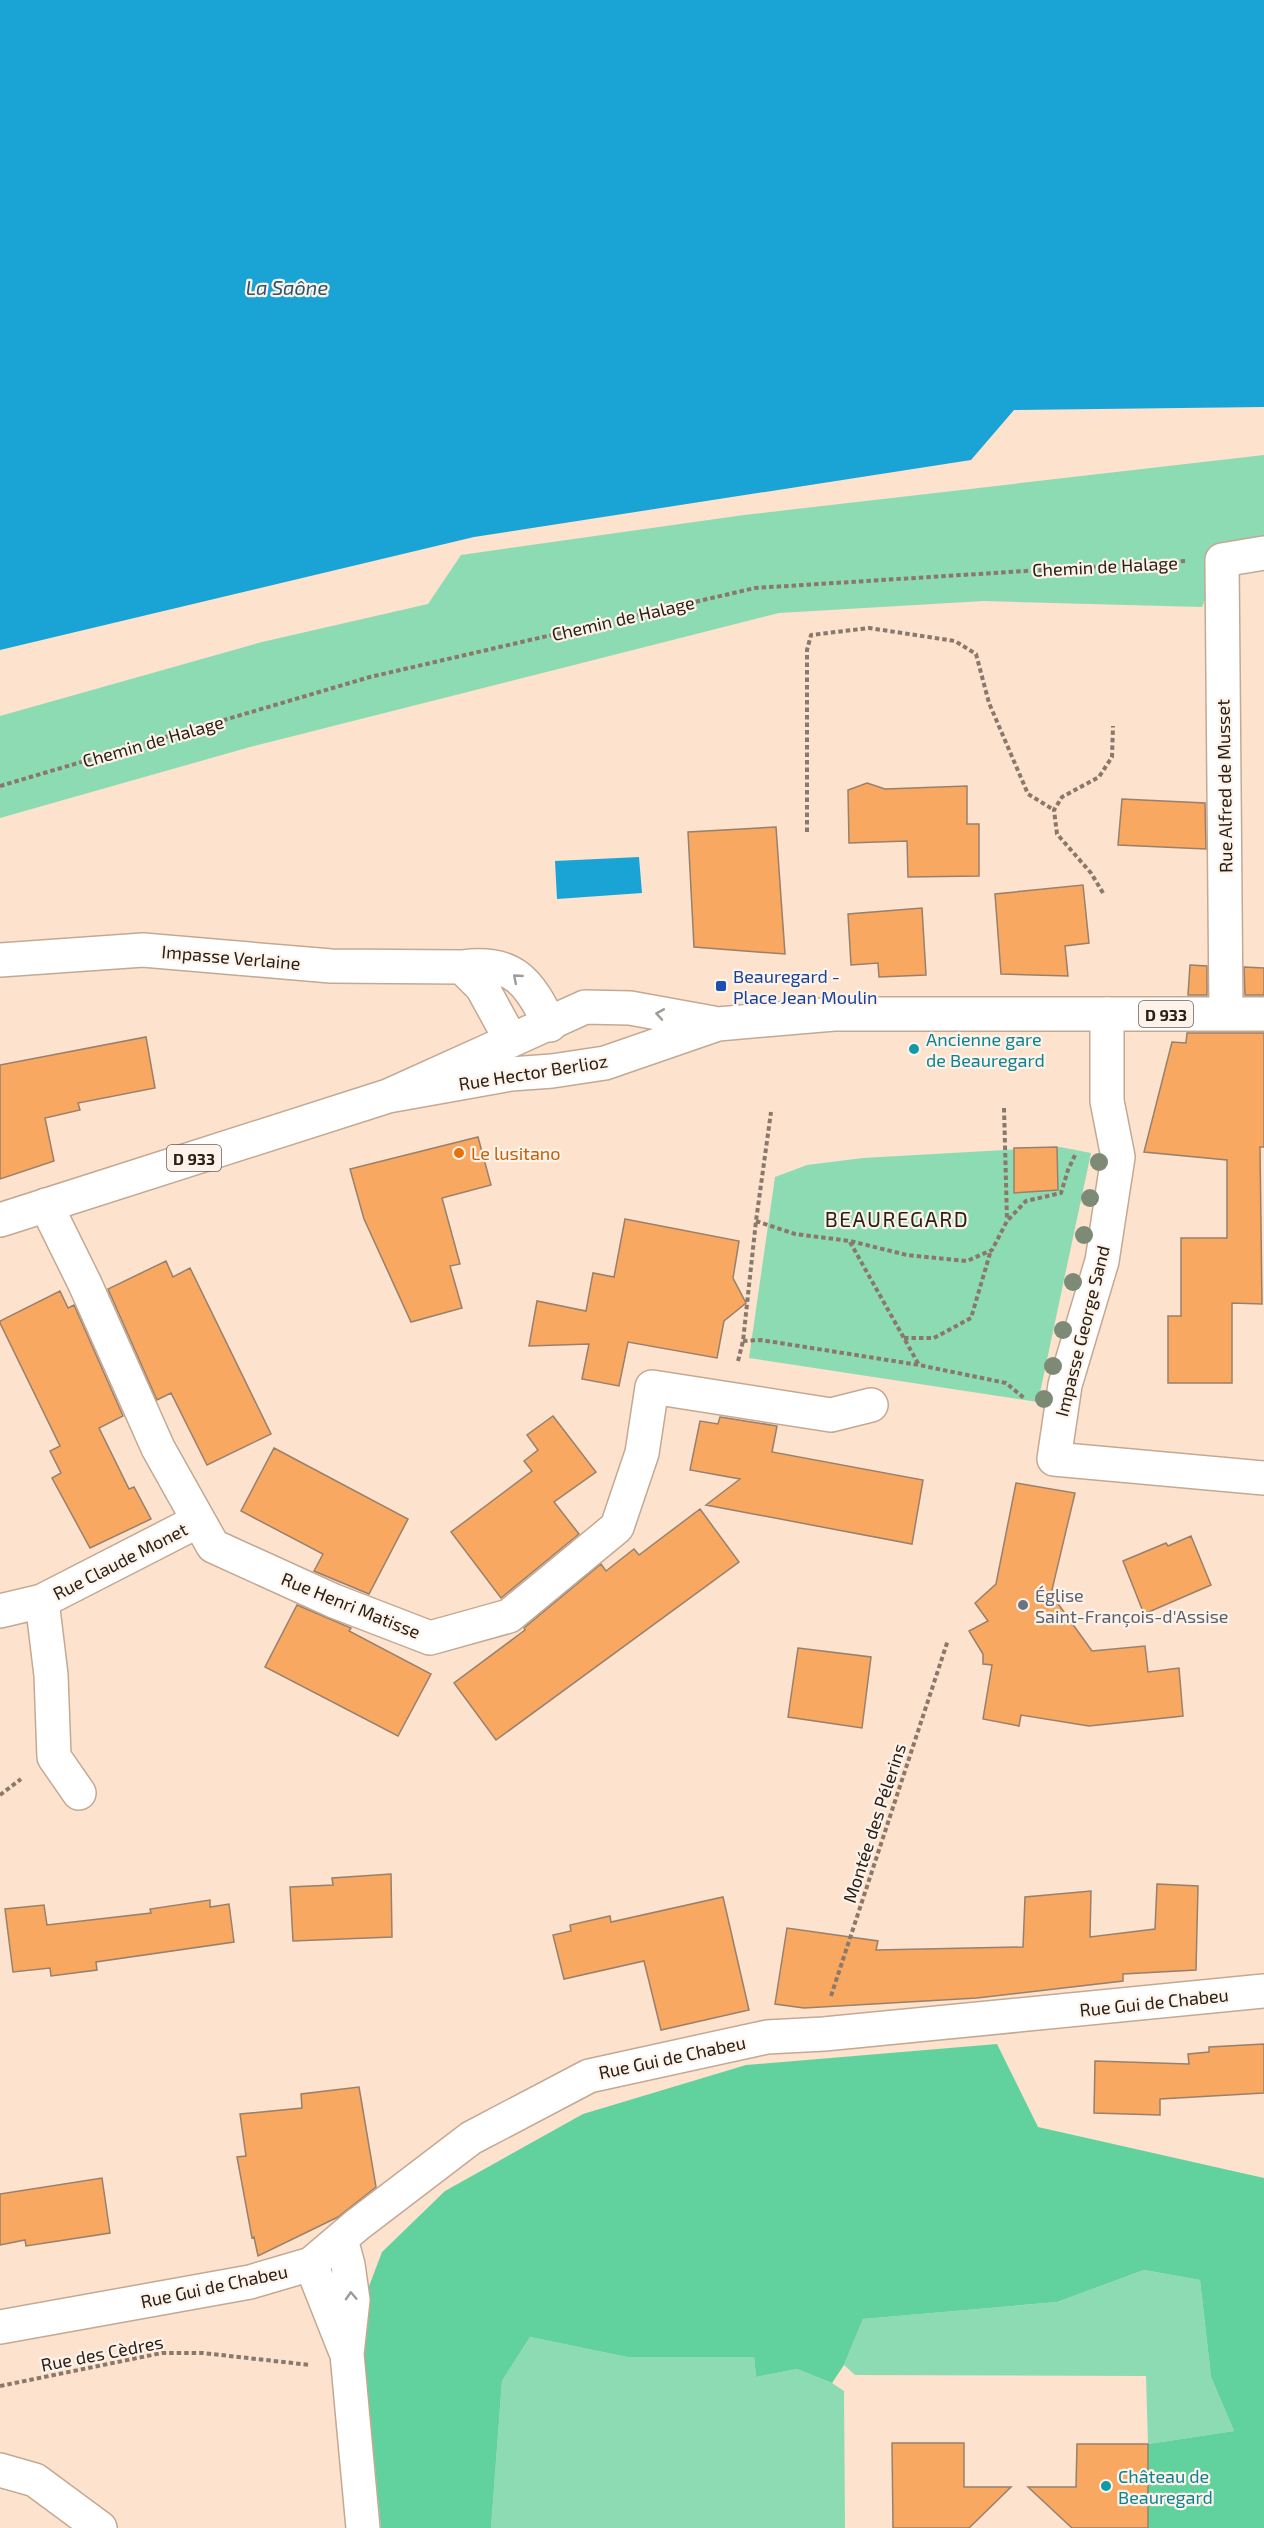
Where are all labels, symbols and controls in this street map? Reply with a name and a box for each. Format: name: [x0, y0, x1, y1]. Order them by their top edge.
water label: La Saône: [246, 275, 328, 299]
street label: Chemin de Halage: [1032, 551, 1178, 581]
street label: Chemin de Halage: [549, 591, 697, 645]
street label: Rue Alfred de Musset: [1211, 699, 1237, 873]
street label: Chemin de Halage: [80, 710, 226, 772]
street label: Impasse Verlaine: [161, 940, 301, 974]
place label: Beauregard - Place Jean Moulin: [733, 965, 878, 1008]
one-way arrow: [513, 974, 524, 985]
marker: Beauregard - Place Jean Moulin: [714, 979, 728, 993]
road number: D 933: [1139, 1001, 1193, 1027]
one-way arrow: [656, 1008, 666, 1021]
place label: Ancienne gare de Beauregard: [926, 1028, 1045, 1071]
marker: Ancienne gare de Beauregard: [907, 1042, 921, 1056]
street label: Rue Hector Berlioz: [457, 1049, 609, 1095]
place label: Le lusitano: [471, 1142, 561, 1164]
road number: D 933: [167, 1145, 221, 1171]
marker: Le lusitano: [452, 1146, 466, 1160]
district label: BEAUREGARD: [825, 1206, 969, 1231]
street label: Impasse George Sand: [1050, 1243, 1114, 1419]
street label: Rue Claude Monet: [49, 1518, 191, 1604]
street label: Rue Henri Matisse: [278, 1567, 424, 1643]
place label: Église Saint-François-d'Assise: [1035, 1584, 1228, 1628]
marker: Église Saint-François-d'Assise: [1016, 1598, 1030, 1612]
street label: Montée des Pélerins: [838, 1741, 910, 1905]
street label: Rue Gui de Chabeu: [1078, 1983, 1230, 2021]
street label: Rue Gui de Chabeu: [596, 2031, 748, 2083]
street label: Rue Gui de Chabeu: [138, 2260, 290, 2312]
one-way arrow: [345, 2291, 358, 2300]
street label: Rue des Cèdres: [39, 2330, 165, 2376]
place label: Château de Beauregard: [1118, 2465, 1213, 2508]
marker: Château de Beauregard: [1099, 2479, 1113, 2493]

